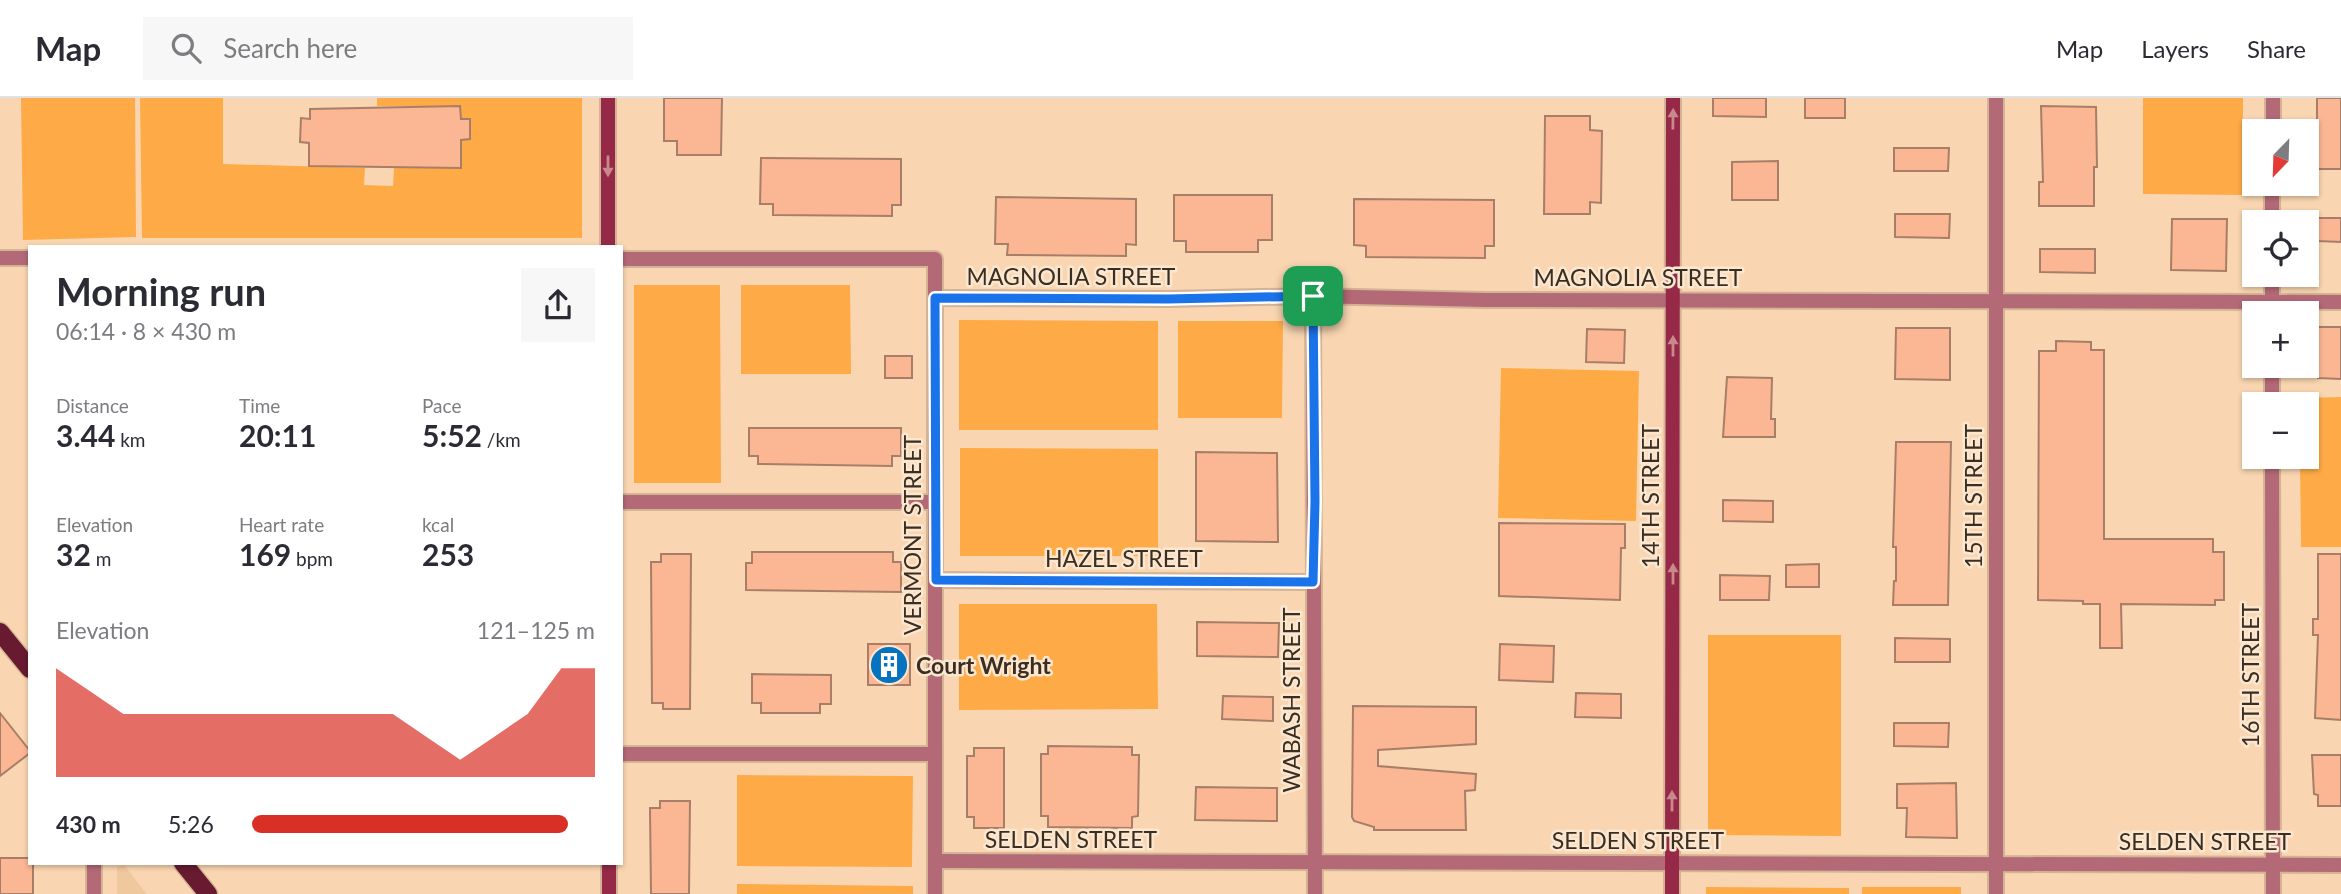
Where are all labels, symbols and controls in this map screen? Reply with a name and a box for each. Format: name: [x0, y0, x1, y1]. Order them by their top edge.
search box: [143, 17, 633, 80]
text: Map: [35, 28, 101, 68]
icon: search: [167, 29, 205, 67]
text: Search here: [223, 32, 357, 64]
text: Map: [2056, 34, 2103, 63]
text: Layers: [2141, 34, 2209, 63]
text: Share: [2247, 34, 2306, 63]
one-way arrow: [1667, 108, 1679, 130]
north arrow: [2242, 119, 2319, 196]
map controls: [2242, 119, 2319, 469]
one-way arrow: [602, 155, 614, 177]
button: locate: [2242, 210, 2319, 287]
street label: MAGNOLIA STREET: [967, 262, 1176, 290]
street label: MAGNOLIA STREET: [1534, 263, 1743, 291]
pin: [1283, 266, 1343, 326]
text: Morning run: [56, 268, 266, 314]
button: share: [521, 268, 595, 342]
icon: arrive: [1294, 277, 1332, 315]
button: +: [2242, 301, 2319, 378]
text: 06:14 · 8 × 430 m: [56, 317, 236, 345]
one-way arrow: [1667, 335, 1679, 357]
button: −: [2242, 392, 2319, 469]
text: Distance: [56, 394, 129, 417]
text: Time: [239, 394, 280, 417]
text: Pace: [422, 394, 461, 417]
text: 3.44: [56, 417, 115, 453]
text: 20:11: [239, 417, 316, 453]
text: 5:52: [422, 417, 482, 453]
street label: 14TH STREET: [1636, 423, 1664, 568]
street label: 15TH STREET: [1959, 423, 1987, 568]
text: km: [115, 428, 145, 451]
text: /km: [482, 428, 521, 451]
street label: VERMONT STREET: [898, 435, 926, 635]
text: Elevation: [56, 513, 133, 536]
text: Heart rate: [239, 513, 324, 536]
text: kcal: [422, 513, 454, 536]
text: 32: [56, 536, 91, 572]
text: 169: [239, 536, 291, 572]
text: 253: [422, 536, 474, 572]
street label: HAZEL STREET: [1045, 544, 1203, 572]
text: m: [91, 547, 111, 570]
text: bpm: [291, 547, 333, 570]
one-way arrow: [1667, 563, 1679, 585]
street label: 16TH STREET: [2236, 602, 2264, 747]
street label: WABASH STREET: [1277, 607, 1305, 793]
text: Elevation: [56, 616, 149, 644]
text: 121–125 m: [477, 616, 595, 644]
building icon: Court Wright: [868, 644, 910, 686]
place label: Court Wright: [916, 651, 1051, 679]
one-way arrow: [1666, 790, 1678, 812]
text: 430 m: [56, 810, 121, 838]
text: 5:26: [168, 810, 214, 838]
street label: SELDEN STREET: [985, 825, 1158, 853]
street label: SELDEN STREET: [1552, 826, 1725, 854]
street label: SELDEN STREET: [2119, 827, 2292, 855]

